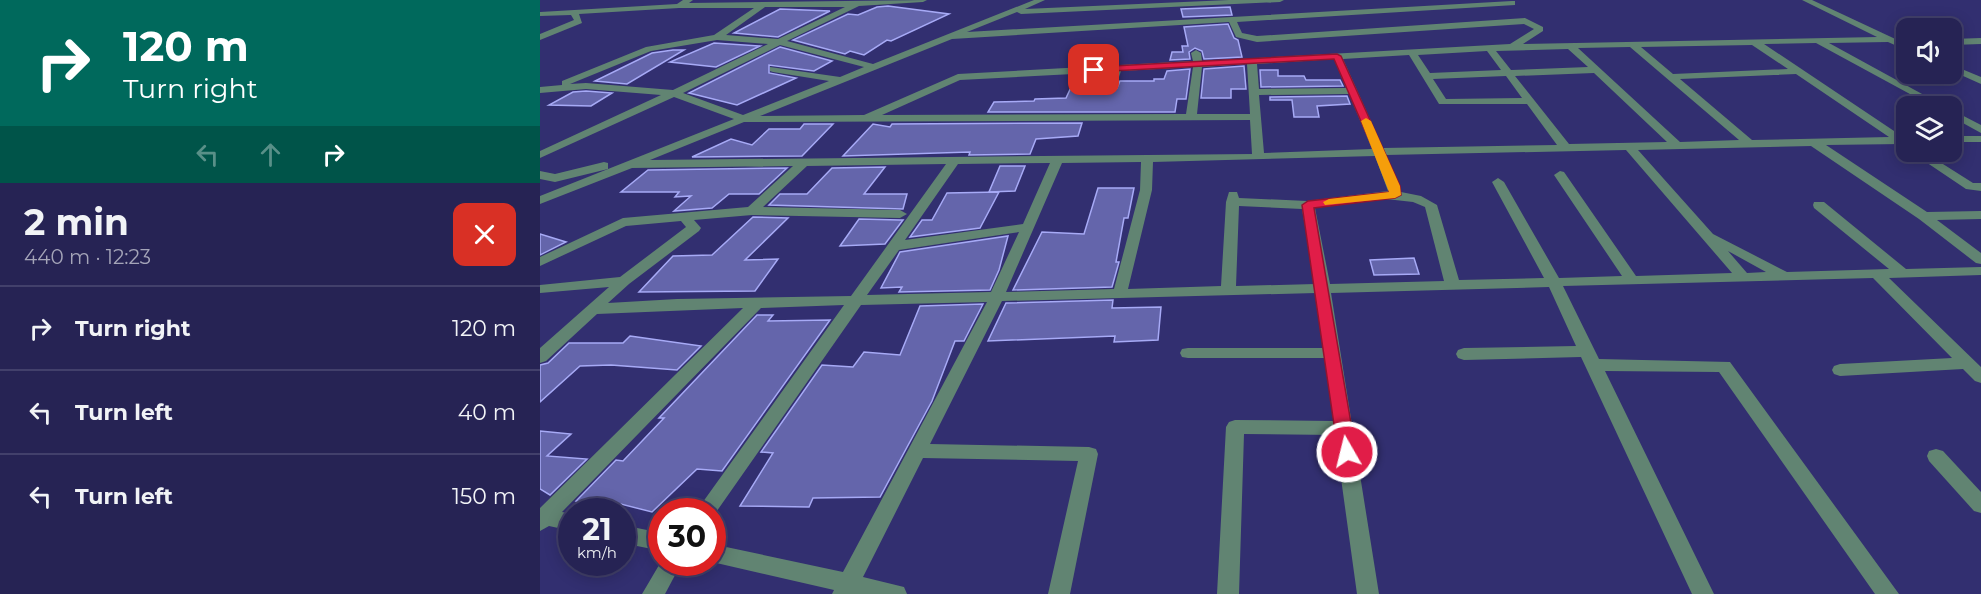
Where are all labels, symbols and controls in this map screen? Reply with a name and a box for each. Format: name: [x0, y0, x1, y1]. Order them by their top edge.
map controls: [1896, 18, 1962, 162]
button: sound: [1896, 18, 1962, 84]
text: 120 m: [123, 20, 249, 72]
icon: right: [24, 24, 102, 102]
pin: [1068, 44, 1119, 95]
icon: arrive: [1077, 53, 1110, 86]
text: Turn right: [123, 72, 258, 105]
button: layers: [1896, 96, 1962, 162]
icon: left: [191, 138, 224, 171]
icon: ahead: [254, 138, 287, 171]
icon: right: [317, 138, 350, 171]
text: 2 min: [24, 200, 129, 244]
button: close: [453, 203, 516, 266]
text: 440 m · 12:23: [24, 245, 151, 269]
icon: right: [24, 312, 57, 345]
text: Turn right: [75, 315, 190, 342]
text: 120 m: [452, 315, 516, 342]
icon: left: [24, 396, 57, 429]
text: Turn left: [75, 399, 173, 426]
text: 40 m: [458, 399, 516, 426]
position arrow: [1315, 420, 1379, 484]
icon: left: [24, 480, 57, 513]
text: Turn left: [75, 483, 173, 510]
text: 150 m: [452, 483, 516, 510]
speed limit sign: 30: [648, 498, 726, 576]
text: 21: [582, 511, 612, 548]
text: km/h: [577, 543, 617, 562]

